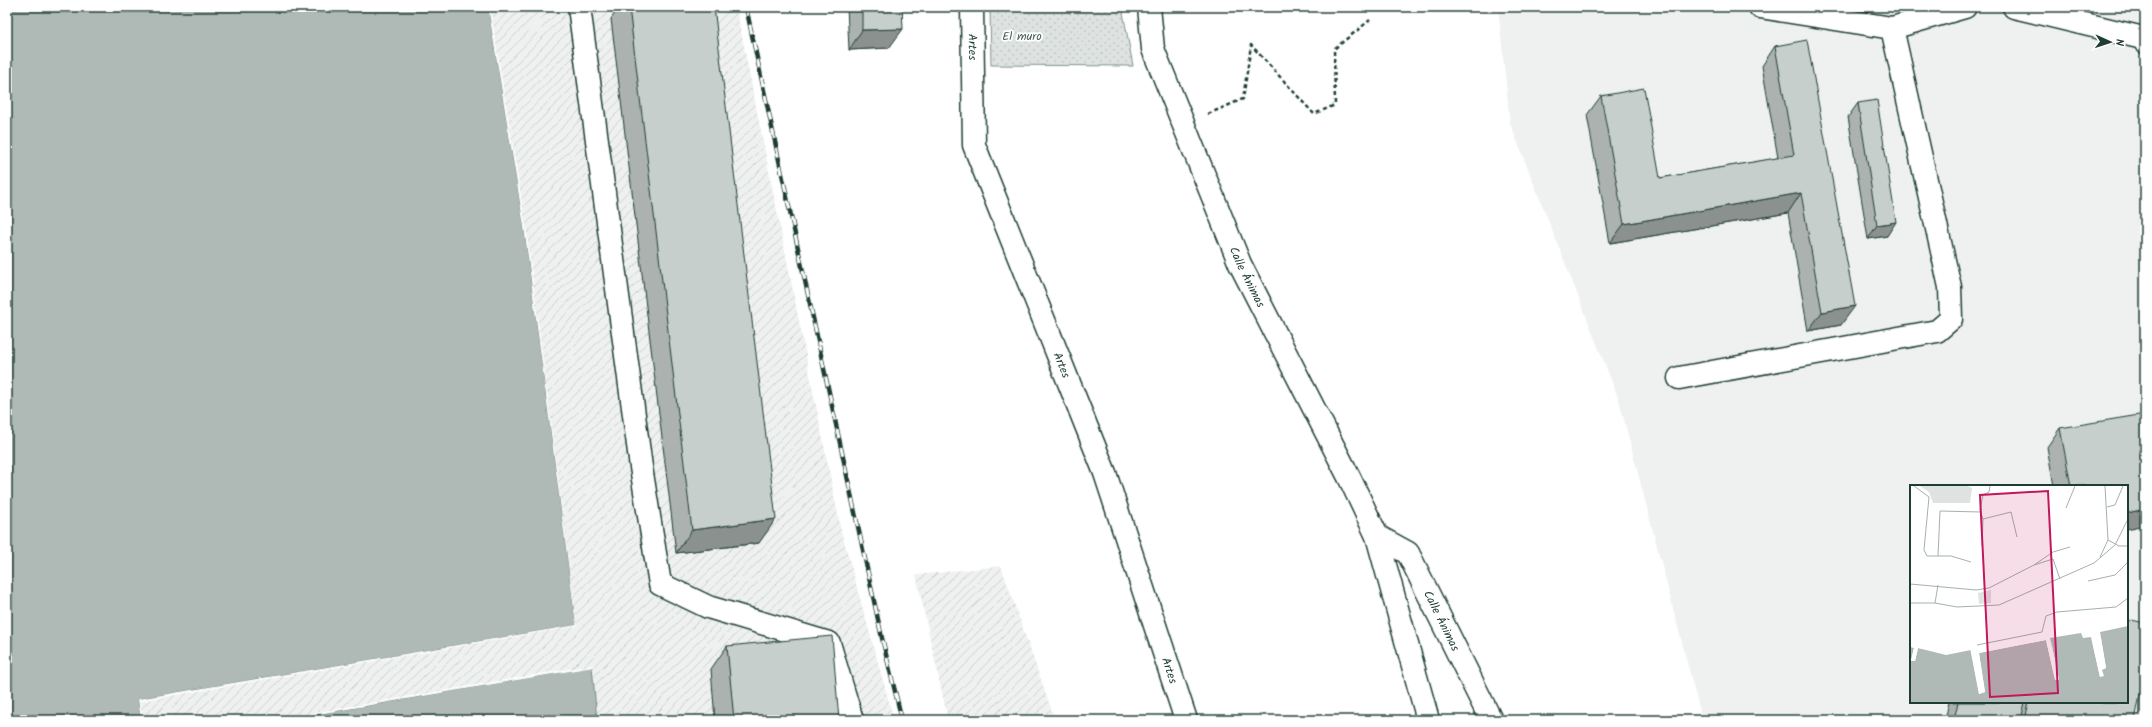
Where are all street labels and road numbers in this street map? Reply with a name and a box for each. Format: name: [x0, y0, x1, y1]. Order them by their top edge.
street label: Artes: [963, 34, 982, 60]
street label: Calle Ánimas: [1224, 244, 1270, 311]
street label: Artes: [1048, 349, 1076, 381]
street label: Calle Ánimas: [1419, 587, 1465, 654]
street label: Artes: [1157, 655, 1183, 686]

